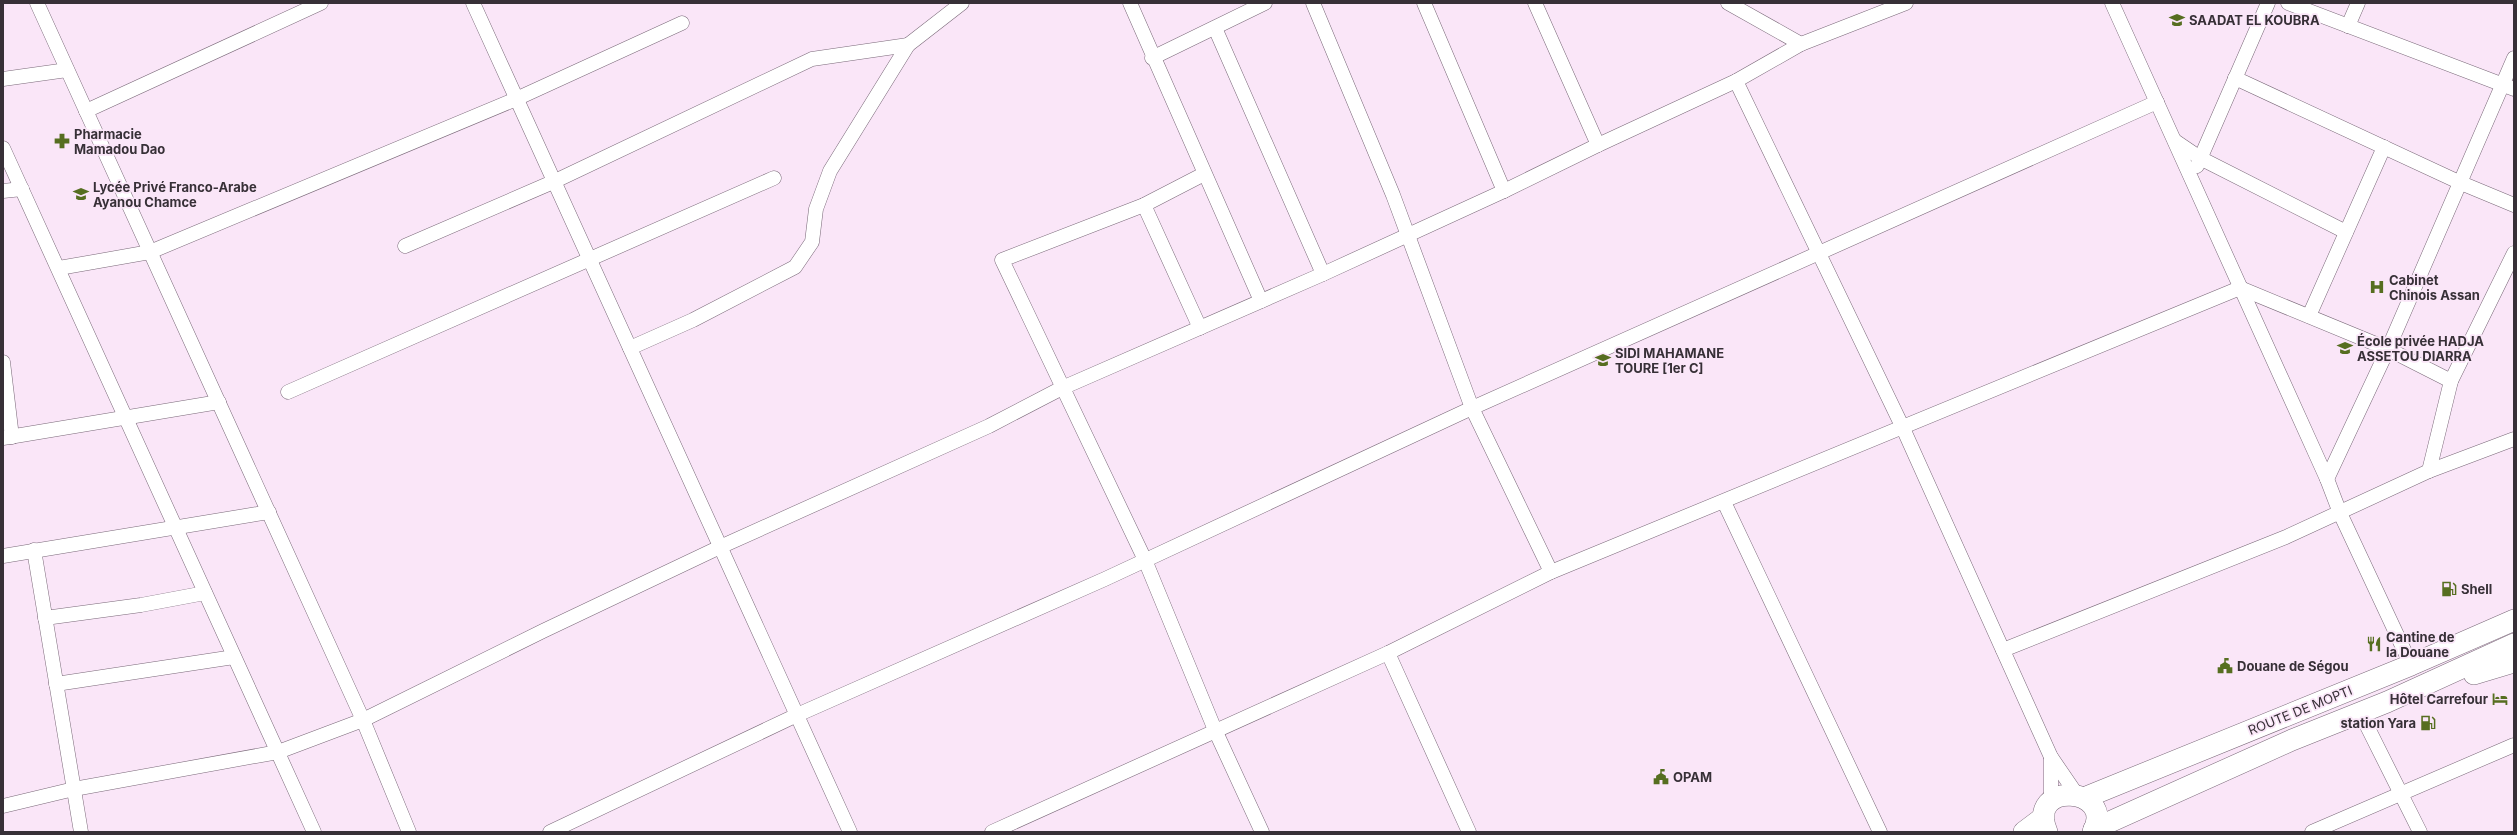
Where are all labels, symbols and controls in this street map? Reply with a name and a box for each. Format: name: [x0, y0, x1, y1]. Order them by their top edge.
school or university icon: SAADAT EL KOUBRA: [2168, 11, 2186, 29]
place label: SAADAT EL KOUBRA: [2189, 12, 2320, 28]
place label: Pharmacie Mamadou Dao: [74, 126, 165, 157]
pharmacy icon: Pharmacie Mamadou Dao: [53, 132, 71, 150]
place label: Lycée Privé Franco-Arabe Ayanou Chamce: [93, 179, 257, 210]
school or university icon: Lycée Privé Franco-Arabe Ayanou Chamce: [72, 185, 90, 203]
place label: Cabinet Chinois Assan: [2389, 272, 2480, 303]
hospital icon: Cabinet Chinois Assan: [2368, 278, 2386, 296]
place label: École privée HADJA ASSETOU DIARRA: [2357, 333, 2484, 364]
school or university icon: École privée HADJA ASSETOU DIARRA: [2336, 339, 2354, 357]
place label: SIDI MAHAMANE TOURE [1er C]: [1615, 345, 1724, 376]
school or university icon: SIDI MAHAMANE TOURE [1er C]: [1594, 351, 1612, 369]
fuel station icon: Shell: [2440, 580, 2458, 598]
place label: Shell: [2461, 581, 2492, 597]
place label: Cantine de la Douane: [2386, 629, 2455, 660]
restaurant icon: Cantine de la Douane: [2365, 635, 2383, 653]
public building icon: Douane de Ségou: [2216, 657, 2234, 675]
place label: Douane de Ségou: [2237, 658, 2348, 674]
street label: ROUTE DE MOPTI: [2246, 682, 2354, 738]
hotel icon: Hôtel Carrefour: [2491, 690, 2509, 708]
place label: Hôtel Carrefour: [2390, 691, 2489, 707]
fuel station icon: station Yara: [2419, 714, 2437, 732]
place label: station Yara: [2341, 715, 2416, 731]
public building icon: OPAM: [1652, 768, 1670, 786]
place label: OPAM: [1673, 769, 1712, 785]

